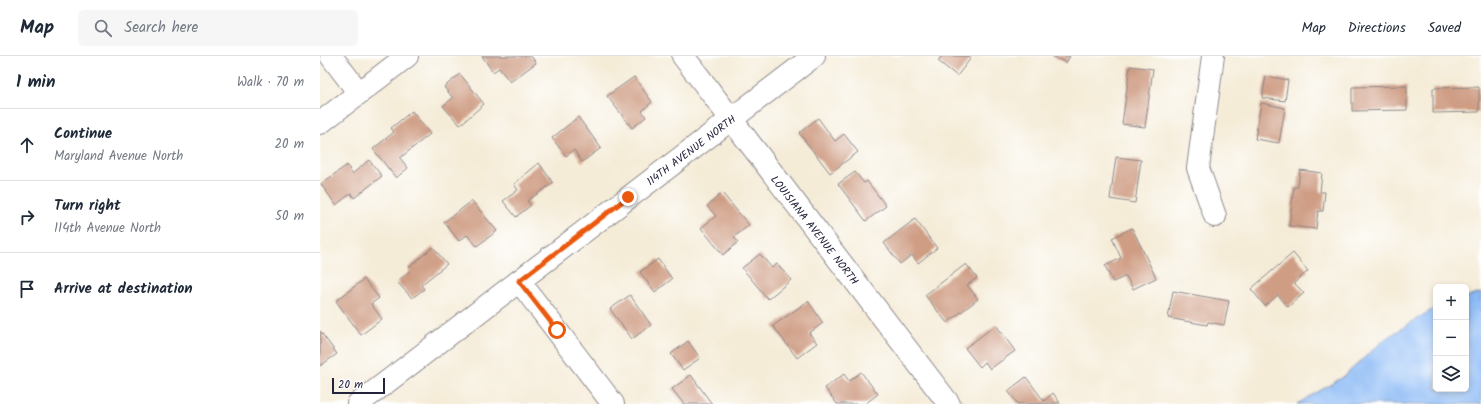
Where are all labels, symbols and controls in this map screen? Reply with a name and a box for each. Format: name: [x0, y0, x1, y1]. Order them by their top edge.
search box: [78, 10, 358, 46]
text: Map: [20, 13, 54, 43]
text: Search here: [124, 16, 198, 40]
icon: search: [92, 17, 114, 39]
text: Map: [1301, 17, 1326, 39]
text: Directions: [1348, 17, 1406, 39]
text: Saved: [1428, 17, 1461, 39]
text: 1 min: [16, 69, 55, 96]
text: Walk · 70 m: [237, 72, 304, 93]
street label: 114TH AVENUE NORTH: [643, 111, 740, 191]
text: Continue: [54, 122, 112, 146]
icon: ahead: [16, 134, 38, 156]
text: 20 m: [274, 134, 304, 155]
text: Maryland Avenue North: [54, 146, 183, 167]
street label: LOUISIANA AVENUE NORTH: [766, 172, 863, 289]
route end: [619, 188, 637, 206]
text: Turn right: [54, 194, 121, 218]
icon: right: [16, 206, 38, 228]
text: 50 m: [275, 206, 304, 227]
text: 114th Avenue North: [54, 218, 161, 239]
text: Arrive at destination: [54, 277, 193, 301]
icon: arrive: [16, 278, 38, 300]
map controls: [1433, 284, 1469, 392]
button: +: [1433, 284, 1469, 320]
button: −: [1433, 320, 1469, 356]
route start: [548, 321, 566, 339]
button: layers: [1433, 356, 1469, 392]
scale bar: [332, 376, 385, 395]
text: 20 m: [338, 376, 363, 394]

